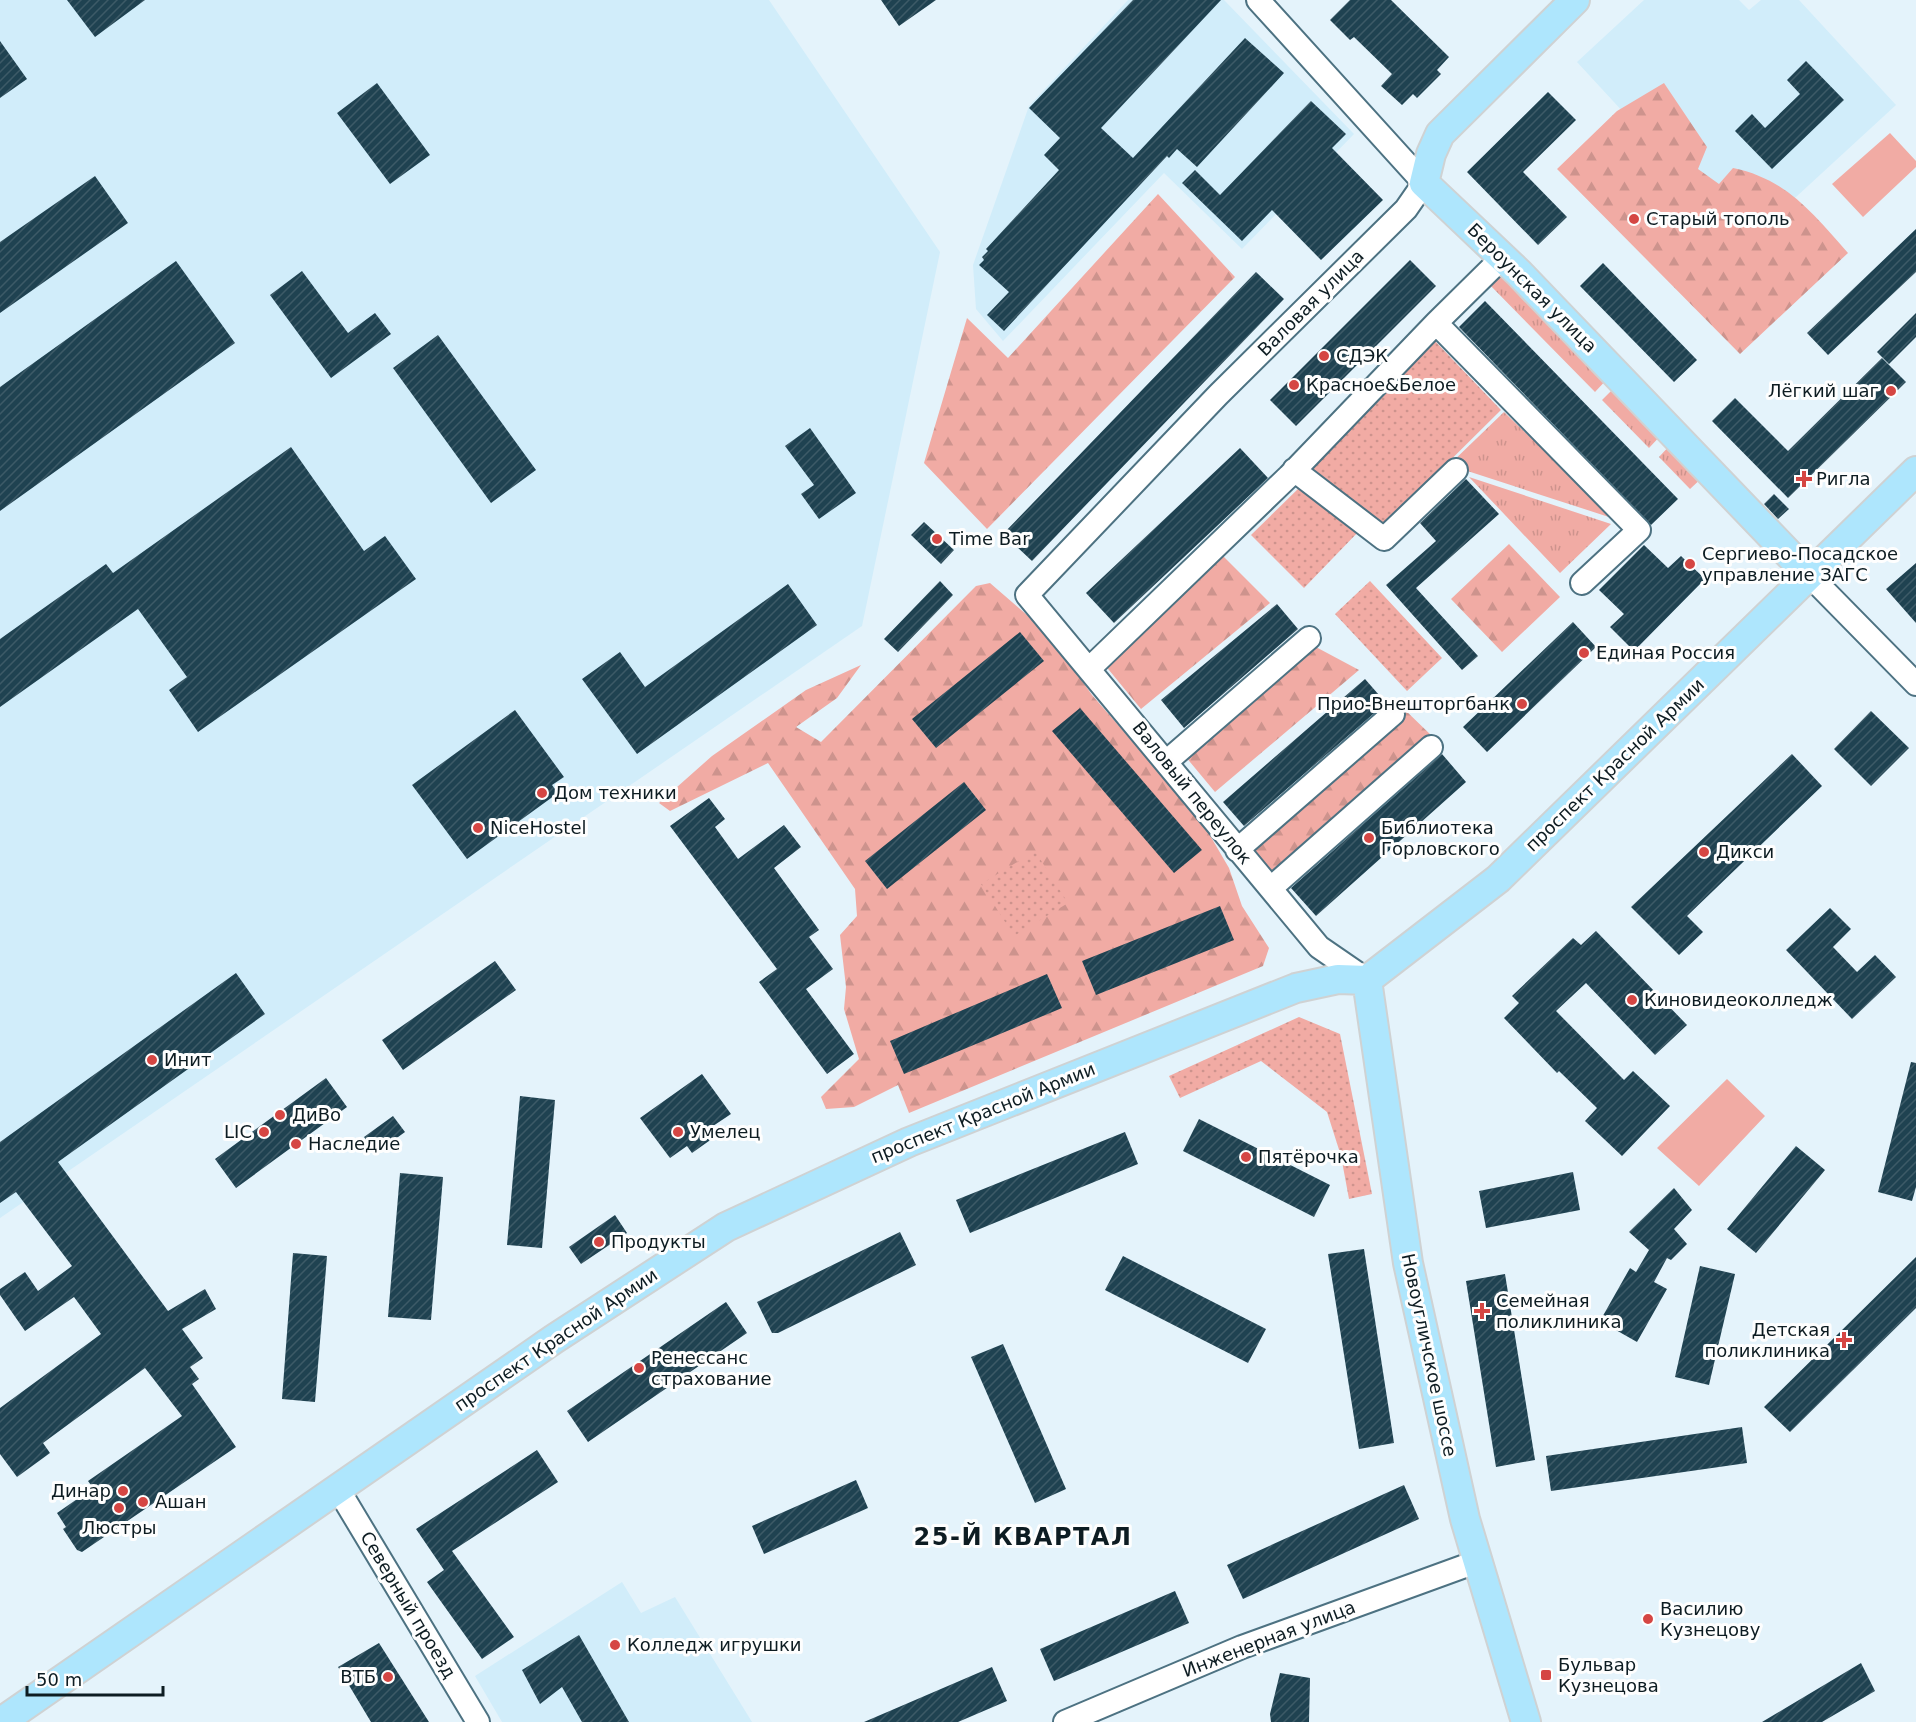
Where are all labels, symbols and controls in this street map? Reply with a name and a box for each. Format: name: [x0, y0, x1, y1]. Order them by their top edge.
place label: Старый тополь: [1646, 208, 1790, 229]
marker: Старый тополь: [1627, 212, 1641, 226]
street label: Бероунская улица: [1463, 219, 1601, 357]
street label: Валовая улица: [1253, 245, 1368, 360]
place label: СДЭК: [1336, 345, 1388, 366]
marker: СДЭК: [1317, 349, 1331, 363]
place label: Красное&Белое: [1306, 374, 1456, 395]
marker: Красное&Белое: [1287, 378, 1301, 392]
place label: Лёгкий шаг: [1768, 380, 1879, 401]
marker: Лёгкий шаг: [1884, 384, 1898, 398]
place label: Ригла: [1816, 468, 1871, 489]
marker: Ригла: [1797, 472, 1811, 486]
place label: Time Bar: [948, 528, 1030, 549]
marker: Time Bar: [930, 532, 944, 546]
place label: Сергиево-Посадское управление ЗАГС: [1702, 543, 1898, 585]
marker: Сергиево-Посадское управление ЗАГС: [1683, 557, 1697, 571]
place label: Единая Россия: [1596, 642, 1735, 663]
marker: Единая Россия: [1577, 646, 1591, 660]
street label: проспект Красной Армии: [1521, 674, 1708, 856]
place label: Прио-Внешторгбанк: [1317, 693, 1510, 714]
marker: Прио-Внешторгбанк: [1515, 697, 1529, 711]
street label: Валовый переулок: [1128, 717, 1256, 868]
place label: Дом техники: [554, 782, 677, 803]
marker: Дом техники: [535, 786, 549, 800]
place label: NiceHostel: [490, 817, 587, 838]
place label: Библиотека Горловского: [1381, 817, 1500, 859]
marker: NiceHostel: [471, 821, 485, 835]
marker: Библиотека Горловского: [1362, 831, 1376, 845]
place label: Дикси: [1716, 841, 1774, 862]
marker: Дикси: [1697, 845, 1711, 859]
place label: Киновидеоколледж: [1644, 989, 1833, 1010]
marker: Киновидеоколледж: [1625, 993, 1639, 1007]
place label: Инит: [164, 1049, 211, 1070]
marker: Инит: [145, 1053, 159, 1067]
street label: проспект Красной Армии: [868, 1058, 1098, 1167]
place label: ДиВо: [292, 1104, 341, 1125]
marker: ДиВо: [273, 1108, 287, 1122]
place label: LIC: [224, 1121, 252, 1142]
place label: Умелец: [690, 1121, 760, 1142]
marker: LIC: [257, 1125, 271, 1139]
marker: Умелец: [671, 1125, 685, 1139]
place label: Наследие: [308, 1133, 400, 1154]
marker: Наследие: [289, 1137, 303, 1151]
place label: Пятёрочка: [1258, 1146, 1359, 1167]
marker: Пятёрочка: [1239, 1150, 1253, 1164]
place label: Продукты: [611, 1231, 706, 1252]
marker: Продукты: [592, 1235, 606, 1249]
street label: Новоугличское шоссе: [1398, 1251, 1461, 1458]
street label: проспект Красной Армии: [450, 1264, 661, 1415]
place label: Семейная поликлиника: [1496, 1290, 1621, 1332]
marker: Семейная поликлиника: [1473, 1302, 1491, 1320]
place label: Детская поликлиника: [1705, 1319, 1830, 1361]
marker: Детская поликлиника: [1835, 1331, 1853, 1349]
place label: Ренессанс страхование: [651, 1347, 772, 1389]
marker: Ренессанс страхование: [632, 1361, 646, 1375]
place label: Динар: [51, 1480, 111, 1501]
marker: Динар: [116, 1484, 130, 1498]
place label: Ашан: [155, 1491, 207, 1512]
marker: Ашан: [136, 1495, 150, 1509]
marker: Люстры: [112, 1501, 126, 1515]
place label: Люстры: [82, 1517, 156, 1538]
district label: 25-Й КВАРТАЛ: [914, 1522, 1132, 1551]
street label: Северный проезд: [356, 1528, 461, 1682]
street label: Инженерная улица: [1180, 1596, 1358, 1681]
place label: Василию Кузнецову: [1660, 1598, 1761, 1640]
marker: Василию Кузнецову: [1641, 1612, 1655, 1626]
place label: Колледж игрушки: [627, 1634, 802, 1655]
marker: Колледж игрушки: [608, 1638, 622, 1652]
place label: Бульвар Кузнецова: [1558, 1654, 1659, 1696]
scale bar: [27, 1659, 164, 1697]
place label: ВТБ: [340, 1666, 376, 1687]
marker: Бульвар Кузнецова: [1539, 1668, 1553, 1682]
text: 50 m: [36, 1669, 82, 1690]
marker: ВТБ: [381, 1670, 395, 1684]

